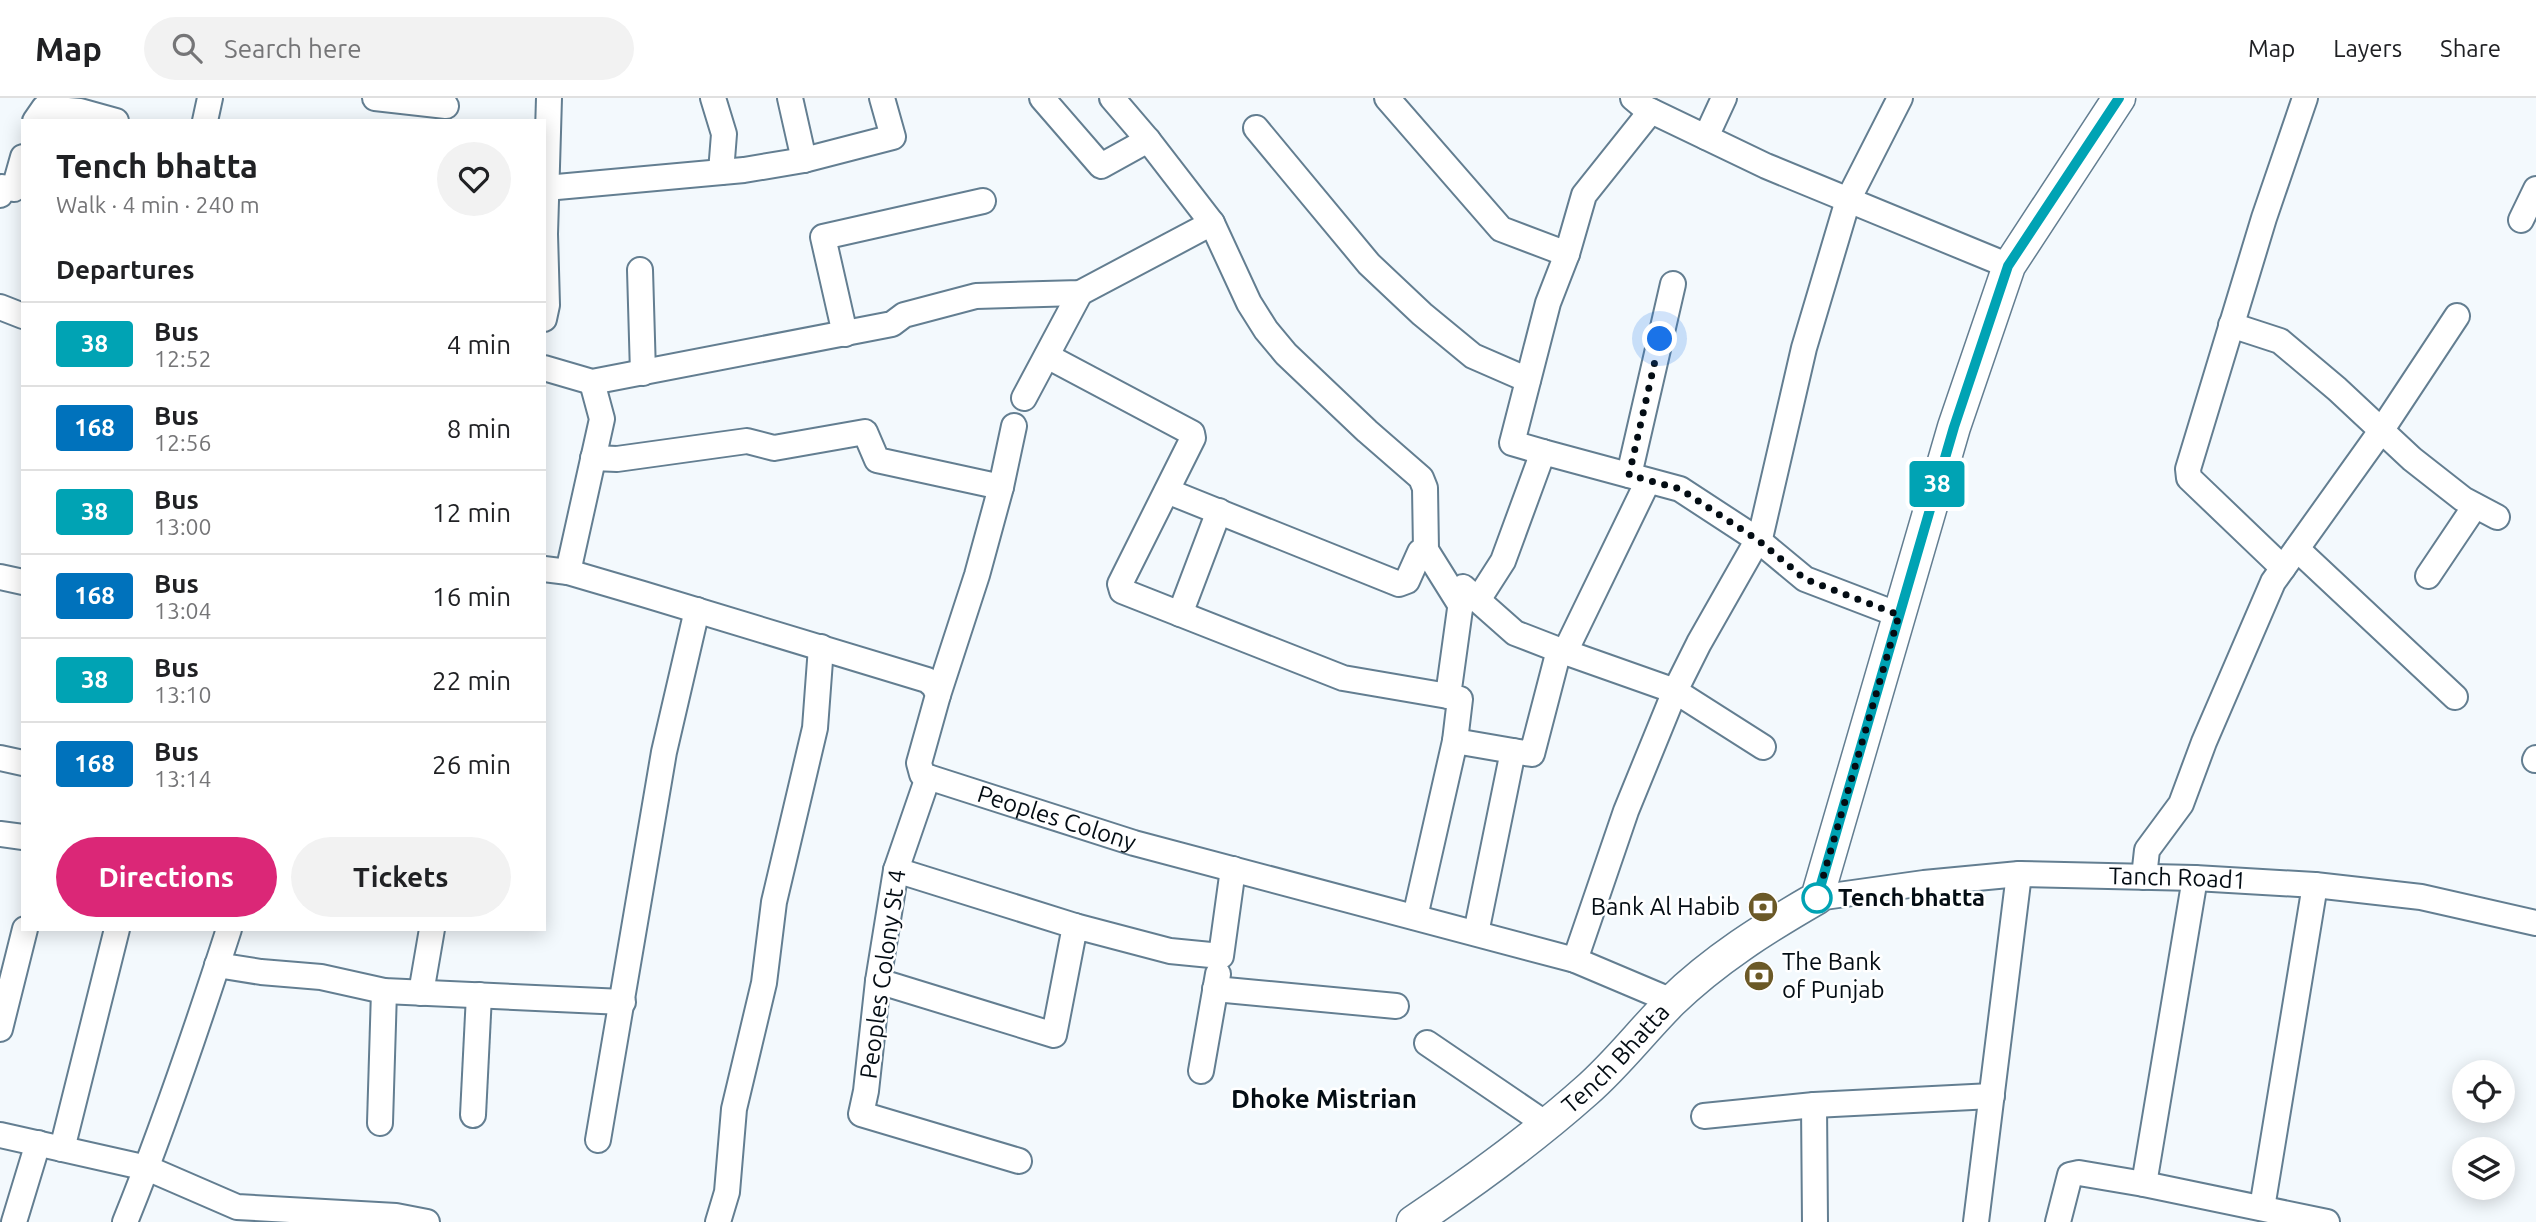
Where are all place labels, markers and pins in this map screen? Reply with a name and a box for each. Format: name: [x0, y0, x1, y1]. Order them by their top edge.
marker: Tench bhatta: [1802, 883, 1832, 913]
place label: Tench bhatta: [1838, 884, 1985, 911]
bank icon: Bank Al Habib: [1746, 890, 1780, 924]
place label: Bank Al Habib: [1591, 893, 1740, 920]
place label: The Bank of Punjab: [1782, 948, 1885, 1003]
bank icon: The Bank of Punjab: [1742, 959, 1776, 993]

